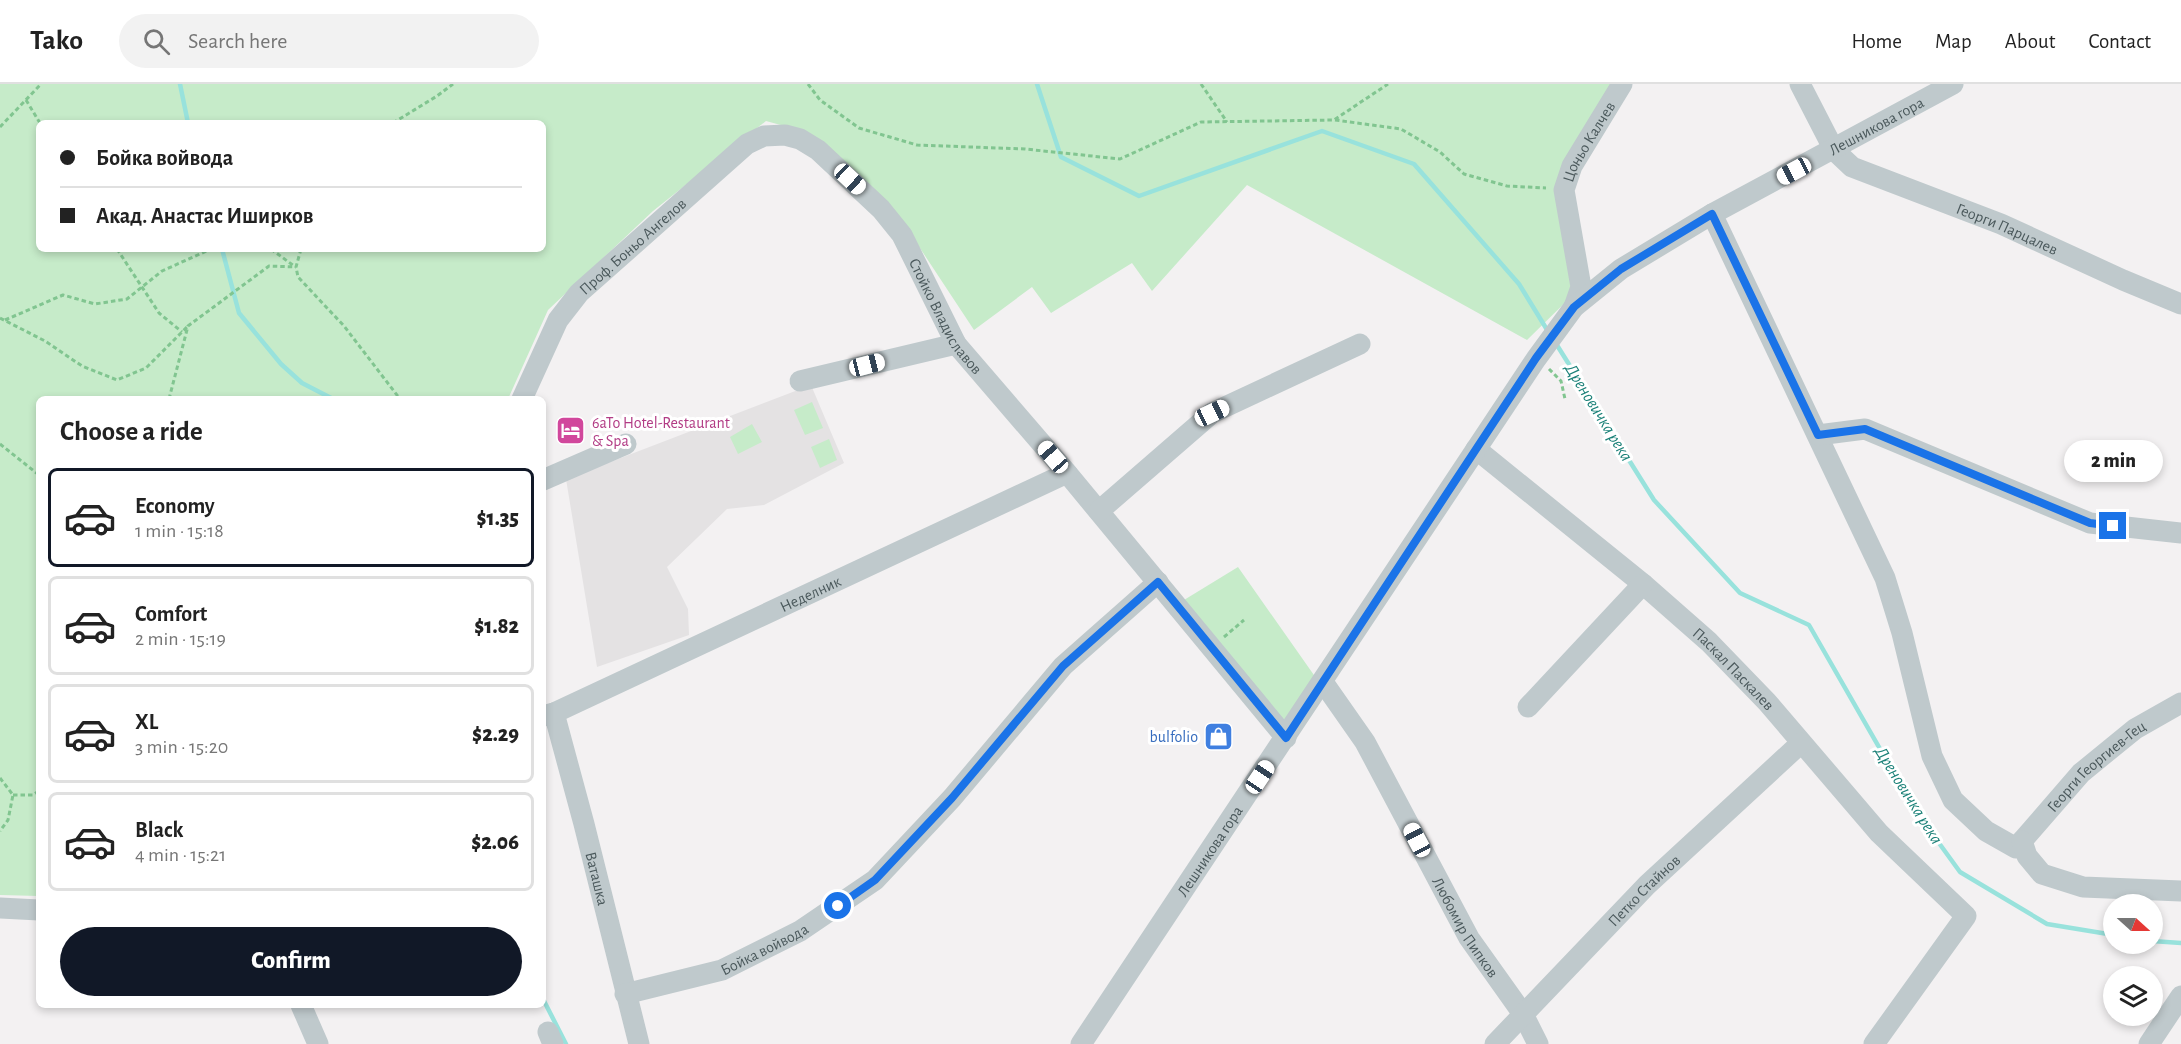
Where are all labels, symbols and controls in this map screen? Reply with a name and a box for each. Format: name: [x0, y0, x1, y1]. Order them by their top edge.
search box: [119, 14, 539, 68]
icon: search: [140, 25, 173, 58]
text: Tako: [30, 27, 83, 55]
text: Search here: [188, 30, 288, 52]
text: Home: [1851, 31, 1902, 52]
text: Map: [1935, 31, 1972, 52]
text: About: [2005, 31, 2055, 52]
text: Contact: [2088, 31, 2151, 52]
street label: Лешникова гора: [1827, 94, 1927, 158]
street label: Цоньо Калчев: [1560, 99, 1618, 184]
text: Бойка войвода: [96, 147, 233, 169]
car: [1774, 155, 1814, 187]
car: [831, 160, 869, 198]
street label: Проф. Боньо Ангелов: [576, 195, 689, 298]
street label: Георги Парцалев: [1954, 201, 2060, 258]
text: Акад. Анастас Иширков: [96, 205, 313, 227]
street label: Стойко Владиславов: [906, 256, 985, 377]
car: [847, 352, 887, 378]
water label: Дреновичка река: [1560, 359, 1635, 465]
car: [1192, 397, 1232, 429]
hotel icon: 6aTo Hotel-Restaurant & Spa: [555, 415, 587, 447]
place label: 6aTo Hotel-Restaurant & Spa: [592, 415, 730, 449]
text: Choose a ride: [60, 418, 203, 445]
car: [1034, 438, 1072, 476]
callout: 2 min: [2064, 439, 2162, 481]
text: 2 min: [2091, 451, 2136, 471]
icon: car: [63, 491, 117, 545]
text: Economy: [135, 495, 215, 517]
text: $1.35: [476, 507, 519, 529]
route end: [2099, 512, 2126, 539]
text: 1 min · 15:18: [135, 521, 224, 541]
street label: Неделник: [777, 573, 844, 615]
icon: car: [63, 599, 117, 653]
text: Comfort: [135, 603, 207, 625]
text: $1.82: [474, 615, 519, 637]
street label: Паскал Паскалев: [1689, 625, 1777, 713]
text: 2 min · 15:19: [135, 629, 226, 649]
icon: car: [63, 707, 117, 761]
text: XL: [135, 711, 158, 733]
street label: Георги Георгиев-Гец: [2044, 718, 2149, 815]
shop icon: bulfolio: [1203, 720, 1235, 752]
text: $2.29: [472, 723, 519, 745]
place label: bulfolio: [1150, 729, 1198, 745]
text: 3 min · 15:20: [135, 737, 228, 757]
water label: Дреновичка река: [1870, 742, 1945, 848]
car: [1242, 757, 1278, 797]
street label: Лешникова гора: [1174, 803, 1246, 899]
icon: car: [63, 815, 117, 869]
text: Black: [135, 819, 183, 841]
car: [1401, 820, 1433, 860]
text: $2.06: [471, 831, 519, 853]
text: 4 min · 15:21: [135, 845, 226, 865]
street label: Ваташка: [582, 850, 611, 907]
street label: Петко Стайнов: [1605, 852, 1683, 930]
street label: Любомир Пипков: [1429, 875, 1501, 981]
route start: [824, 892, 851, 919]
north arrow: [2103, 894, 2163, 954]
map controls: [2103, 894, 2163, 1026]
street label: Бойка войвода: [718, 921, 812, 978]
button: Confirm: [60, 927, 522, 996]
button: layers: [2103, 966, 2163, 1026]

